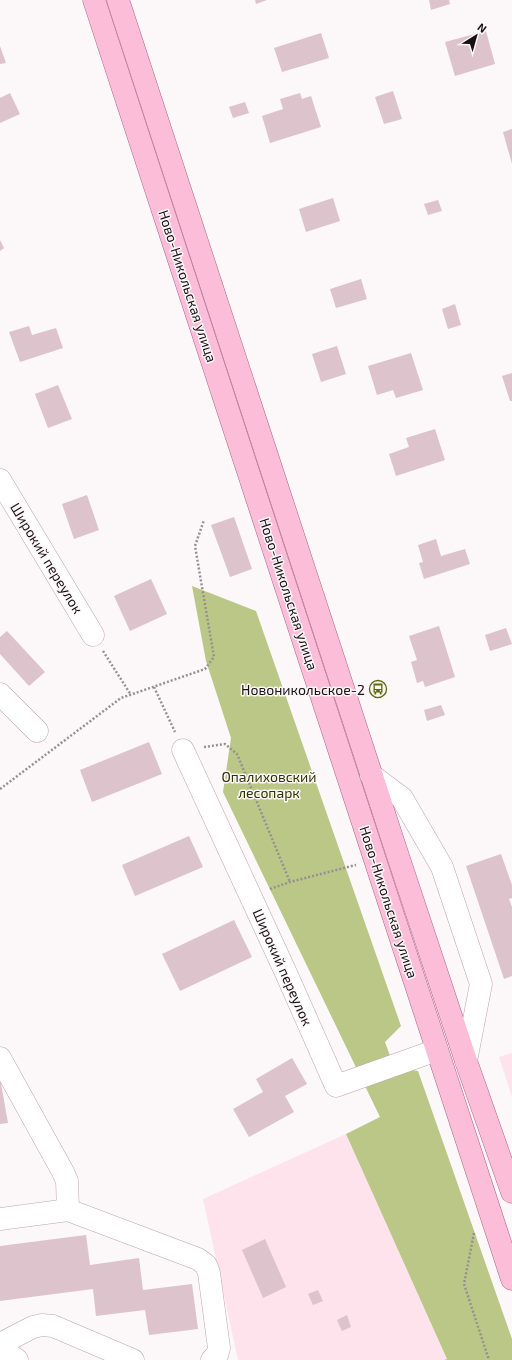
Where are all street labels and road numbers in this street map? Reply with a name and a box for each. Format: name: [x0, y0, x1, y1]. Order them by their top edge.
street label: Ново-Никольская улица: [155, 208, 221, 364]
street label: Широкий переулок: [7, 500, 87, 617]
street label: Ново-Никольская улица: [256, 516, 322, 672]
street label: Ново-Никольская улица: [356, 824, 422, 980]
street label: Широкий переулок: [250, 906, 317, 1028]

